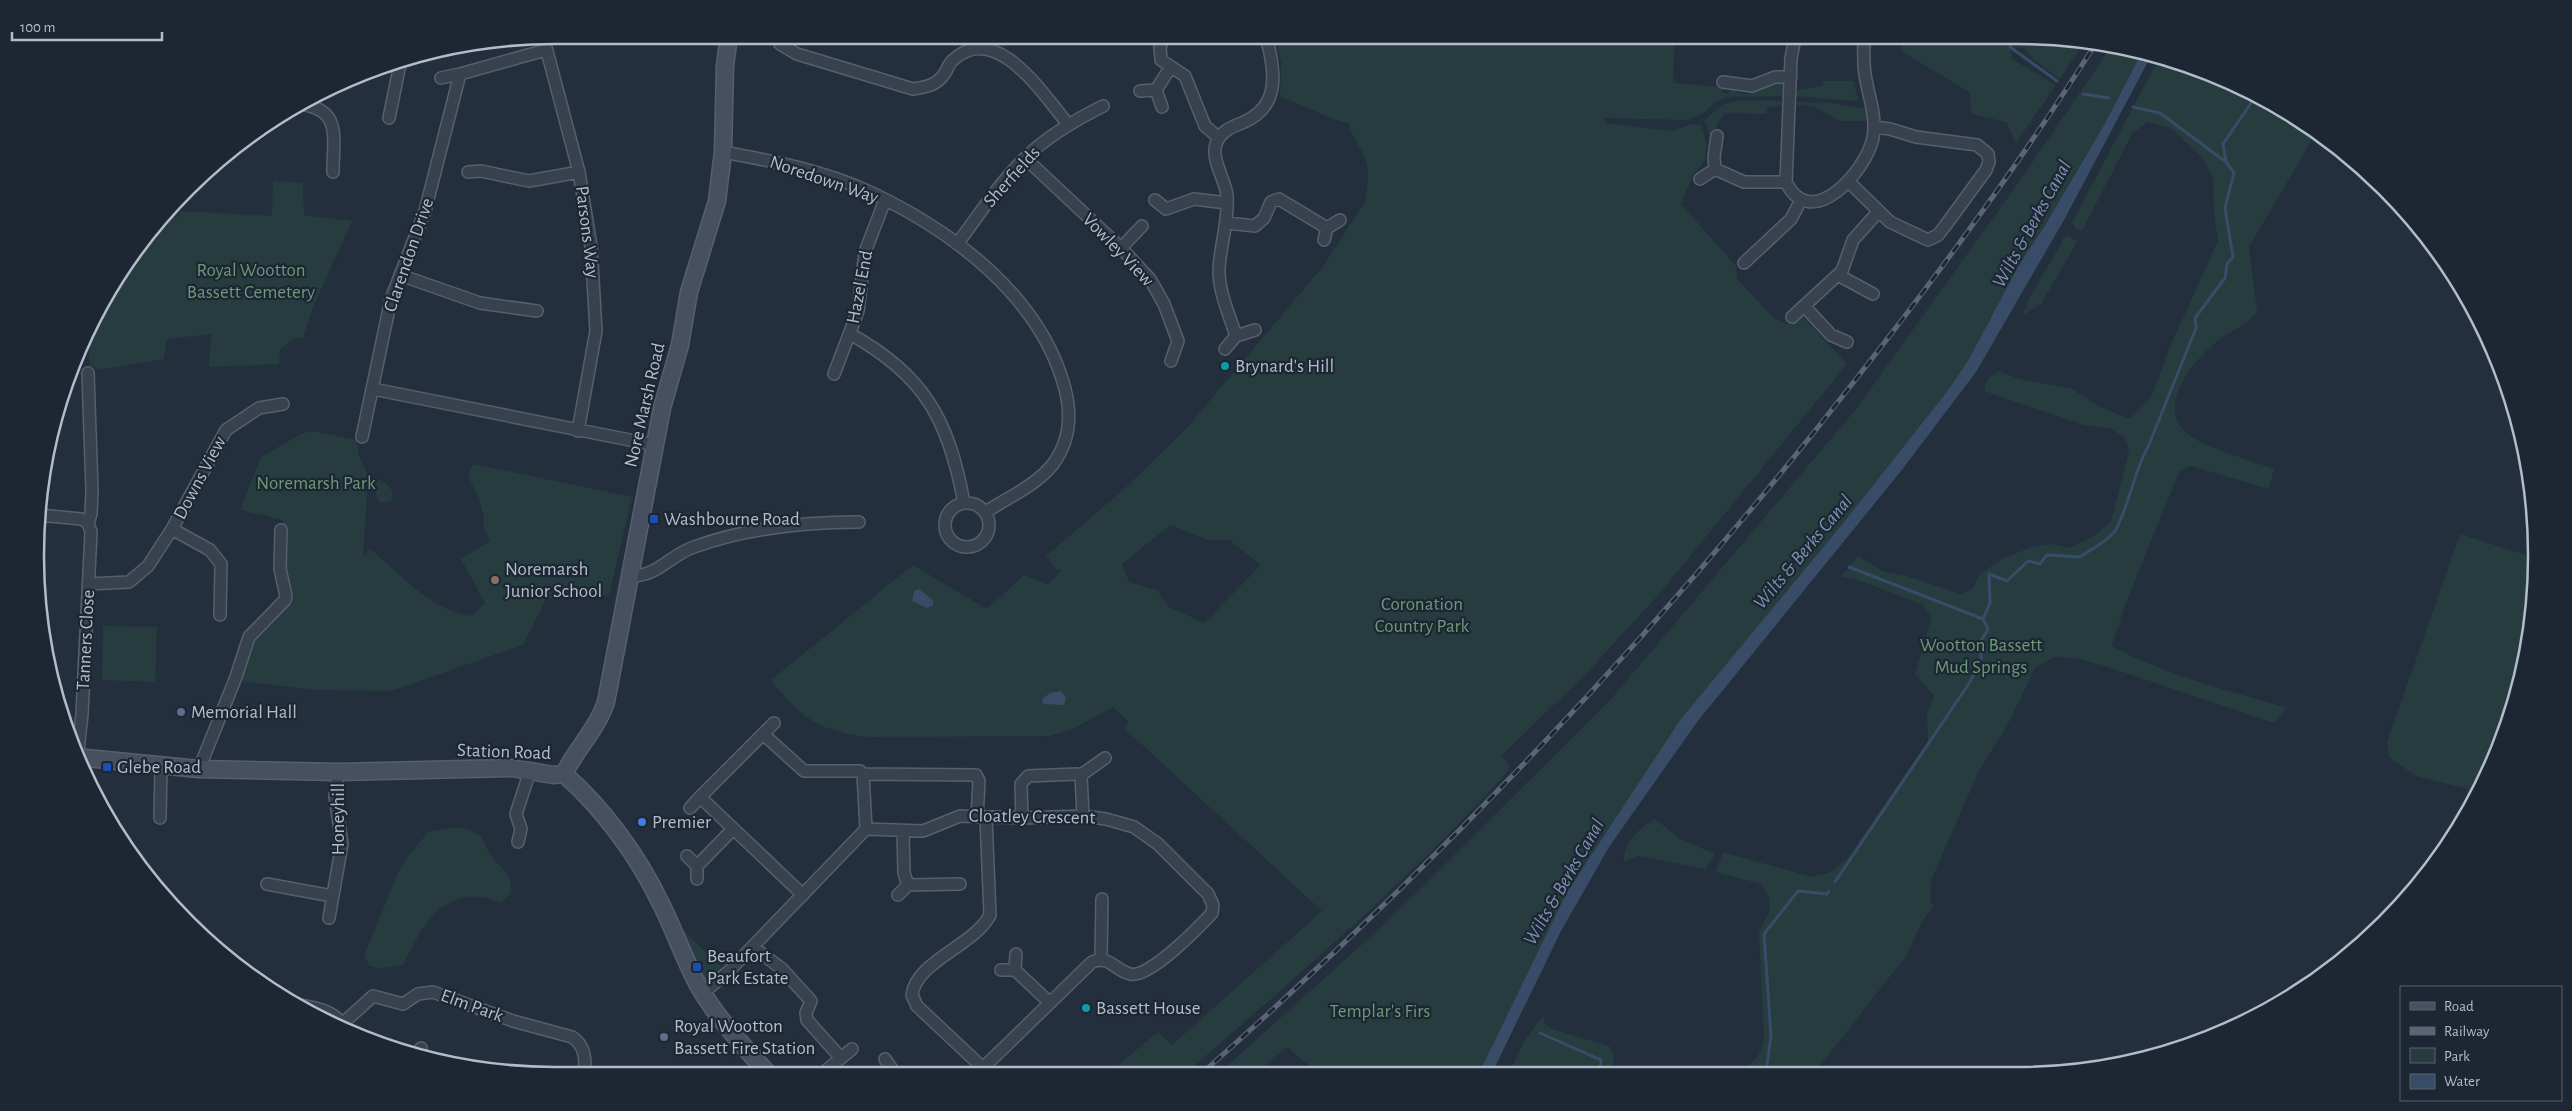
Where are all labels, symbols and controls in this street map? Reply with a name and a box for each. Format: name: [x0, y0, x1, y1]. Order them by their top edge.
scale bar: [12, 10, 162, 42]
text: 100 m: [20, 20, 55, 35]
street label: Sherfields: [980, 143, 1044, 211]
street label: Noredown Way: [767, 152, 881, 208]
water label: Wilts & Berks Canal: [1989, 157, 2075, 291]
street label: Parsons Way: [572, 185, 602, 279]
street label: Clarendon Drive: [381, 196, 437, 314]
street label: Vowley View: [1079, 210, 1157, 290]
street label: Hazel End: [844, 249, 876, 325]
park label: Royal Wootton Bassett Cemetery: [187, 261, 315, 302]
street label: Nore Marsh Road: [621, 341, 669, 469]
place label: Brynard's Hill: [1235, 357, 1334, 376]
marker: Brynard's Hill: [1219, 360, 1231, 372]
street label: Downs View: [170, 433, 230, 523]
park label: Noremarsh Park: [256, 474, 376, 493]
water label: Wilts & Berks Canal: [1750, 491, 1856, 613]
place label: Washbourne Road: [664, 510, 800, 529]
marker: Washbourne Road: [648, 513, 660, 525]
place label: Noremarsh Junior School: [505, 560, 602, 601]
marker: Noremarsh Junior School: [489, 574, 501, 586]
street label: Tanners Close: [74, 589, 98, 691]
park label: Coronation Country Park: [1375, 595, 1470, 636]
park label: Wootton Bassett Mud Springs: [1920, 636, 2042, 677]
place label: Memorial Hall: [191, 703, 297, 722]
marker: Memorial Hall: [175, 706, 187, 718]
street label: Station Road: [457, 741, 552, 763]
place label: Glebe Road: [117, 758, 201, 777]
marker: Glebe Road: [101, 761, 113, 773]
street label: Honeyhill: [329, 783, 348, 855]
street label: Cloatley Crescent: [968, 806, 1096, 828]
place label: Premier: [652, 813, 711, 832]
water label: Wilts & Berks Canal: [1520, 815, 1608, 948]
marker: Premier: [636, 816, 648, 828]
place label: Beaufort Park Estate: [707, 947, 789, 988]
marker: Beaufort Park Estate: [691, 961, 703, 973]
street label: Elm Park: [438, 986, 506, 1026]
legend: [2400, 986, 2562, 1101]
place label: Bassett House: [1096, 999, 1200, 1018]
text: Road: [2444, 999, 2474, 1014]
marker: Bassett House: [1080, 1002, 1092, 1014]
park label: Templar's Firs: [1330, 1002, 1430, 1021]
place label: Royal Wootton Bassett Fire Station: [674, 1017, 815, 1058]
text: Railway: [2444, 1024, 2490, 1039]
marker: Royal Wootton Bassett Fire Station: [658, 1031, 670, 1043]
text: Park: [2444, 1049, 2470, 1064]
text: Water: [2444, 1074, 2480, 1089]

